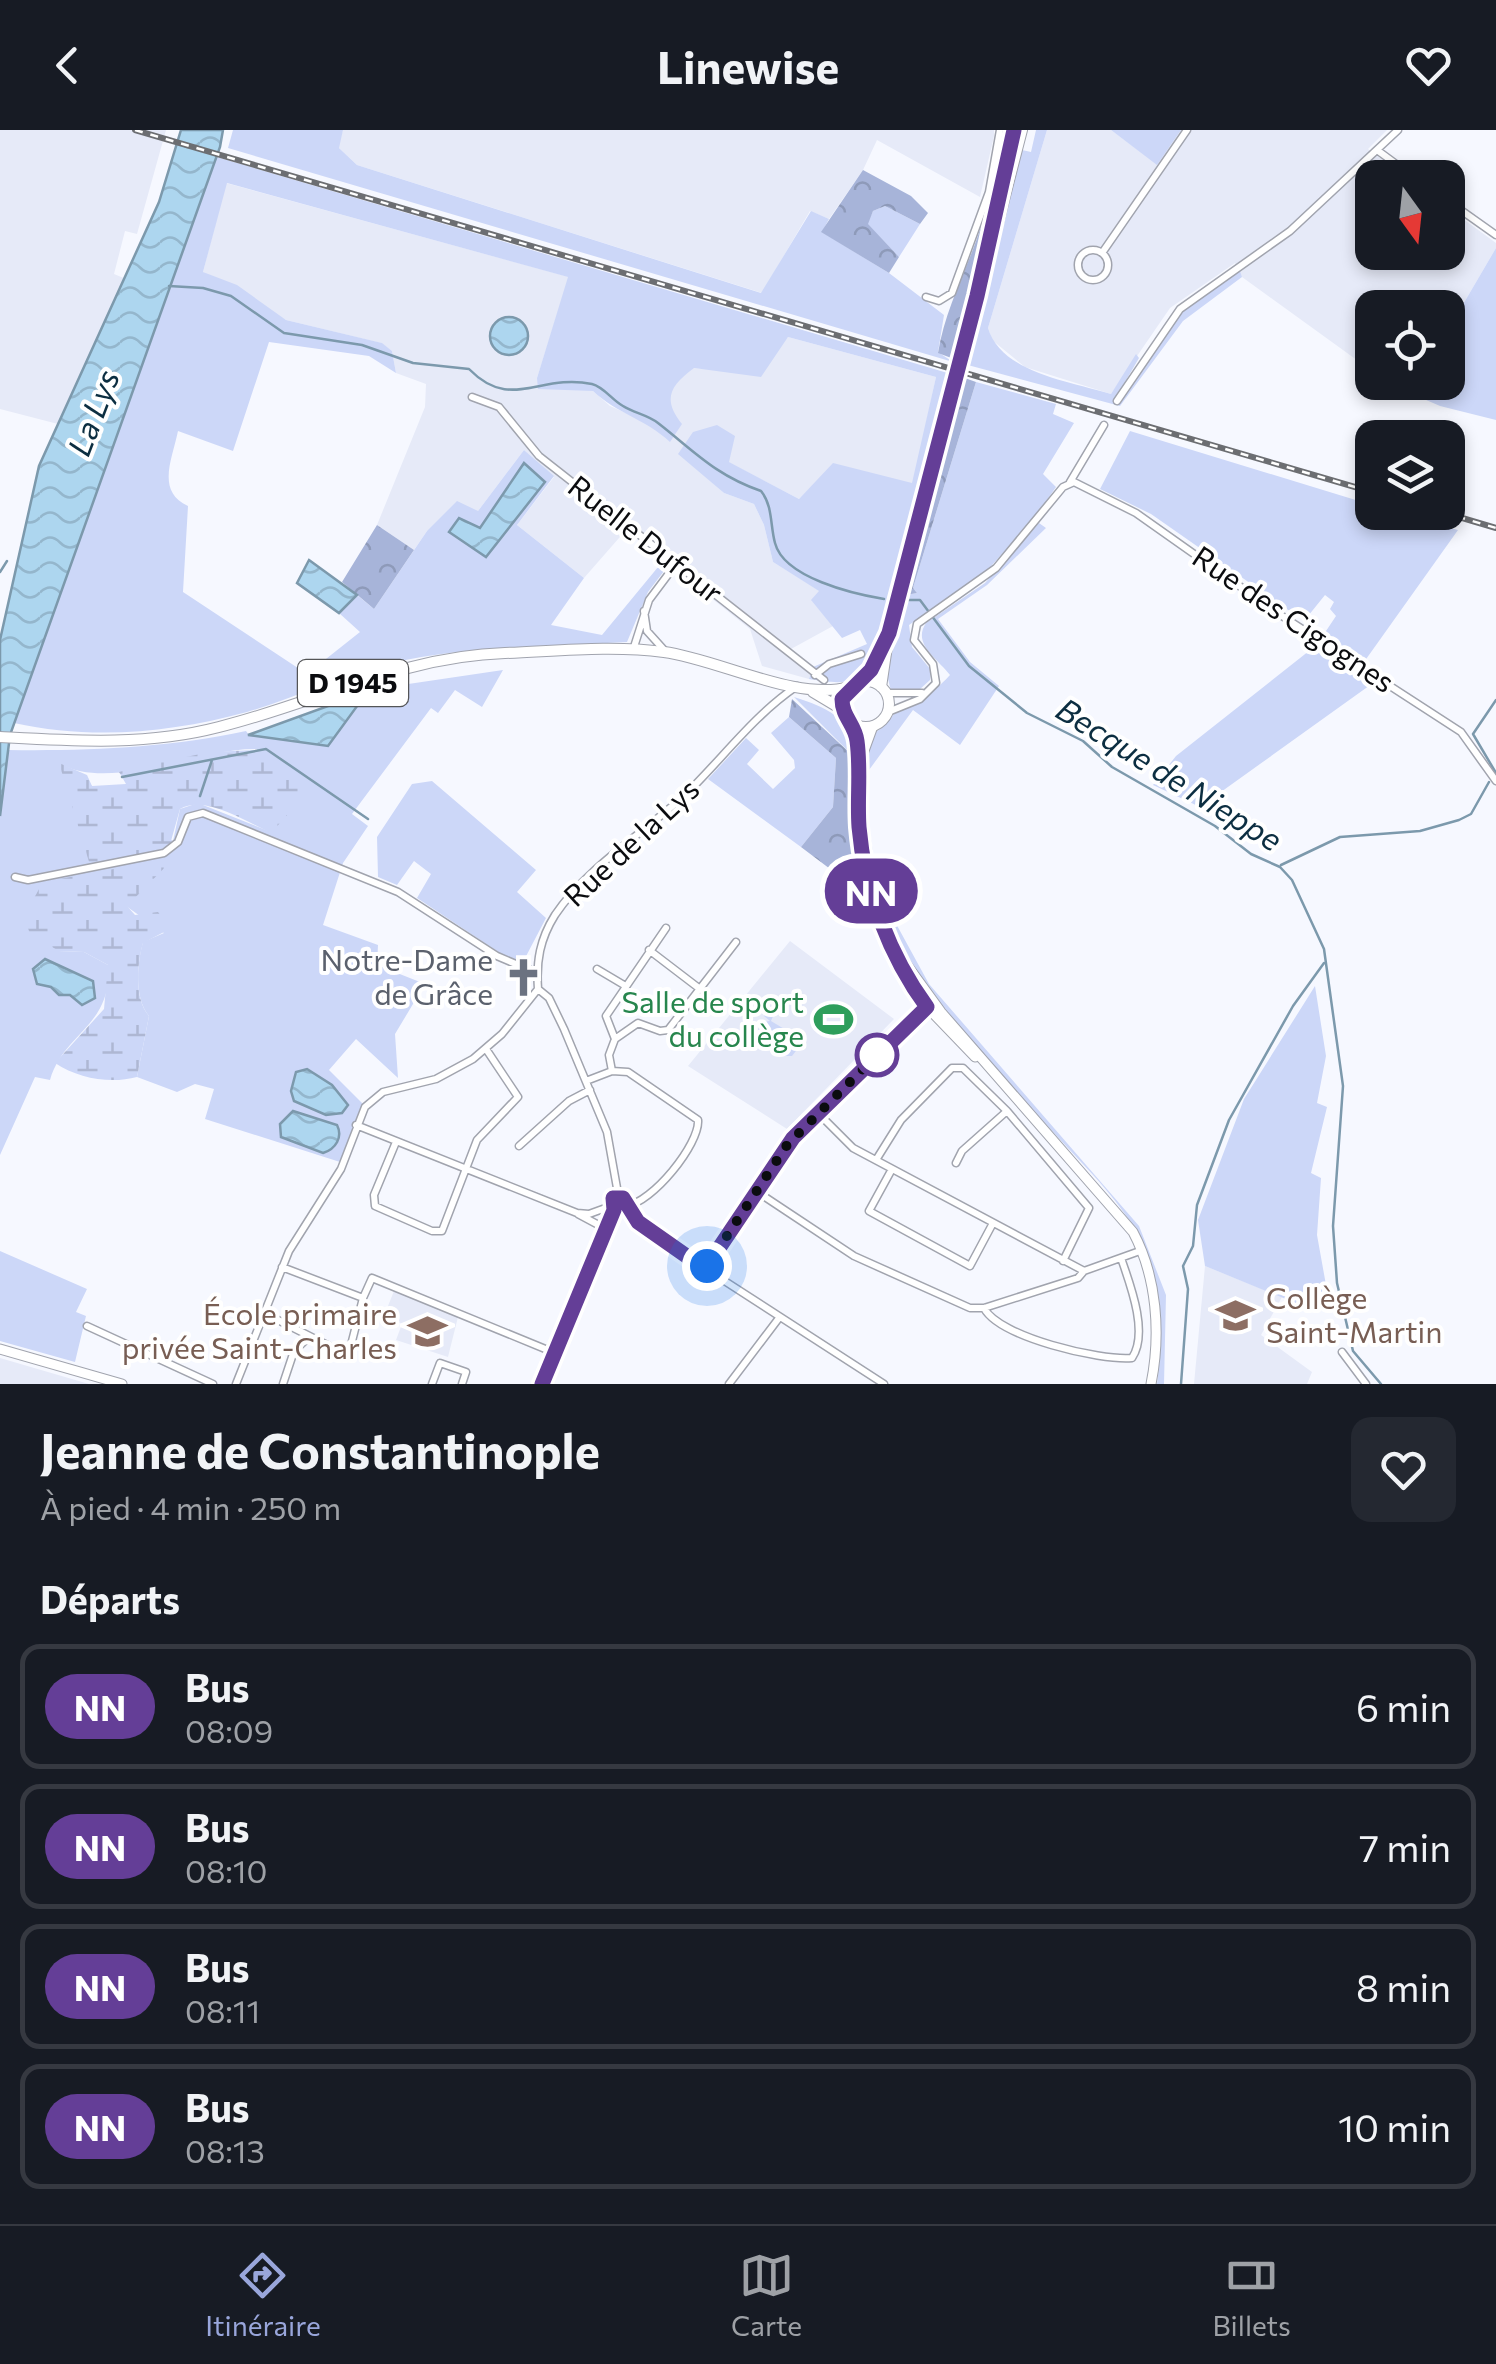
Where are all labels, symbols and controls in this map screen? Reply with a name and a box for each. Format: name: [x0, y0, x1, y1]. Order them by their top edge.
icon: back: [40, 38, 95, 93]
text: Linewise: [657, 38, 839, 93]
icon: heart: [1401, 38, 1456, 93]
north arrow: [1355, 160, 1465, 270]
map controls: [1355, 160, 1465, 530]
button: locate: [1355, 290, 1465, 400]
water label: La Lys: [58, 364, 127, 461]
button: layers: [1355, 420, 1465, 530]
street label: Ruelle Dufour: [562, 466, 731, 610]
street label: Rue des Cigognes: [1186, 537, 1403, 699]
road number: D 1945: [298, 660, 408, 706]
water label: Becque de Nieppe: [1050, 688, 1290, 859]
street label: Rue de la Lys: [555, 769, 706, 913]
line badge: NN: [826, 858, 916, 924]
text: NN: [845, 870, 897, 913]
place label: Notre-Dame de Grâce: [321, 940, 493, 1011]
church icon: Notre-Dame de Grâce: [502, 957, 544, 999]
place label: Salle de sport du collège: [621, 982, 804, 1053]
sports icon: Salle de sport du collège: [813, 999, 855, 1041]
unlabelled marker: [856, 1034, 898, 1076]
your location: [682, 1241, 732, 1291]
place label: Collège Saint-Martin: [1266, 1278, 1442, 1349]
place label: École primaire privée Saint-Charles: [122, 1294, 397, 1365]
school or university icon: Collège Saint-Martin: [1215, 1295, 1257, 1337]
school or university icon: École primaire privée Saint-Charles: [406, 1311, 448, 1353]
button: heart: [1351, 1417, 1456, 1522]
text: Jeanne de Constantinople: [40, 1420, 600, 1479]
text: À pied · 4 min · 250 m: [40, 1487, 341, 1527]
text: Départs: [40, 1575, 180, 1622]
text: Bus: [185, 1663, 250, 1710]
text: 6 min: [1356, 1683, 1451, 1730]
text: NN: [74, 1685, 126, 1728]
text: 08:09: [185, 1710, 273, 1750]
text: Bus: [185, 1803, 250, 1850]
text: 7 min: [1359, 1823, 1451, 1870]
text: NN: [74, 1825, 126, 1868]
text: 08:10: [185, 1850, 267, 1890]
text: Bus: [185, 1943, 250, 1990]
text: 8 min: [1356, 1963, 1451, 2010]
text: NN: [74, 1965, 126, 2008]
text: 08:11: [185, 1990, 260, 2030]
text: Bus: [185, 2083, 250, 2130]
text: 10 min: [1338, 2103, 1451, 2150]
text: NN: [74, 2105, 126, 2148]
text: 08:13: [185, 2130, 265, 2170]
tab: Itinéraire: [205, 2248, 321, 2342]
tab: Carte: [731, 2248, 802, 2342]
tab: Billets: [1213, 2248, 1291, 2342]

